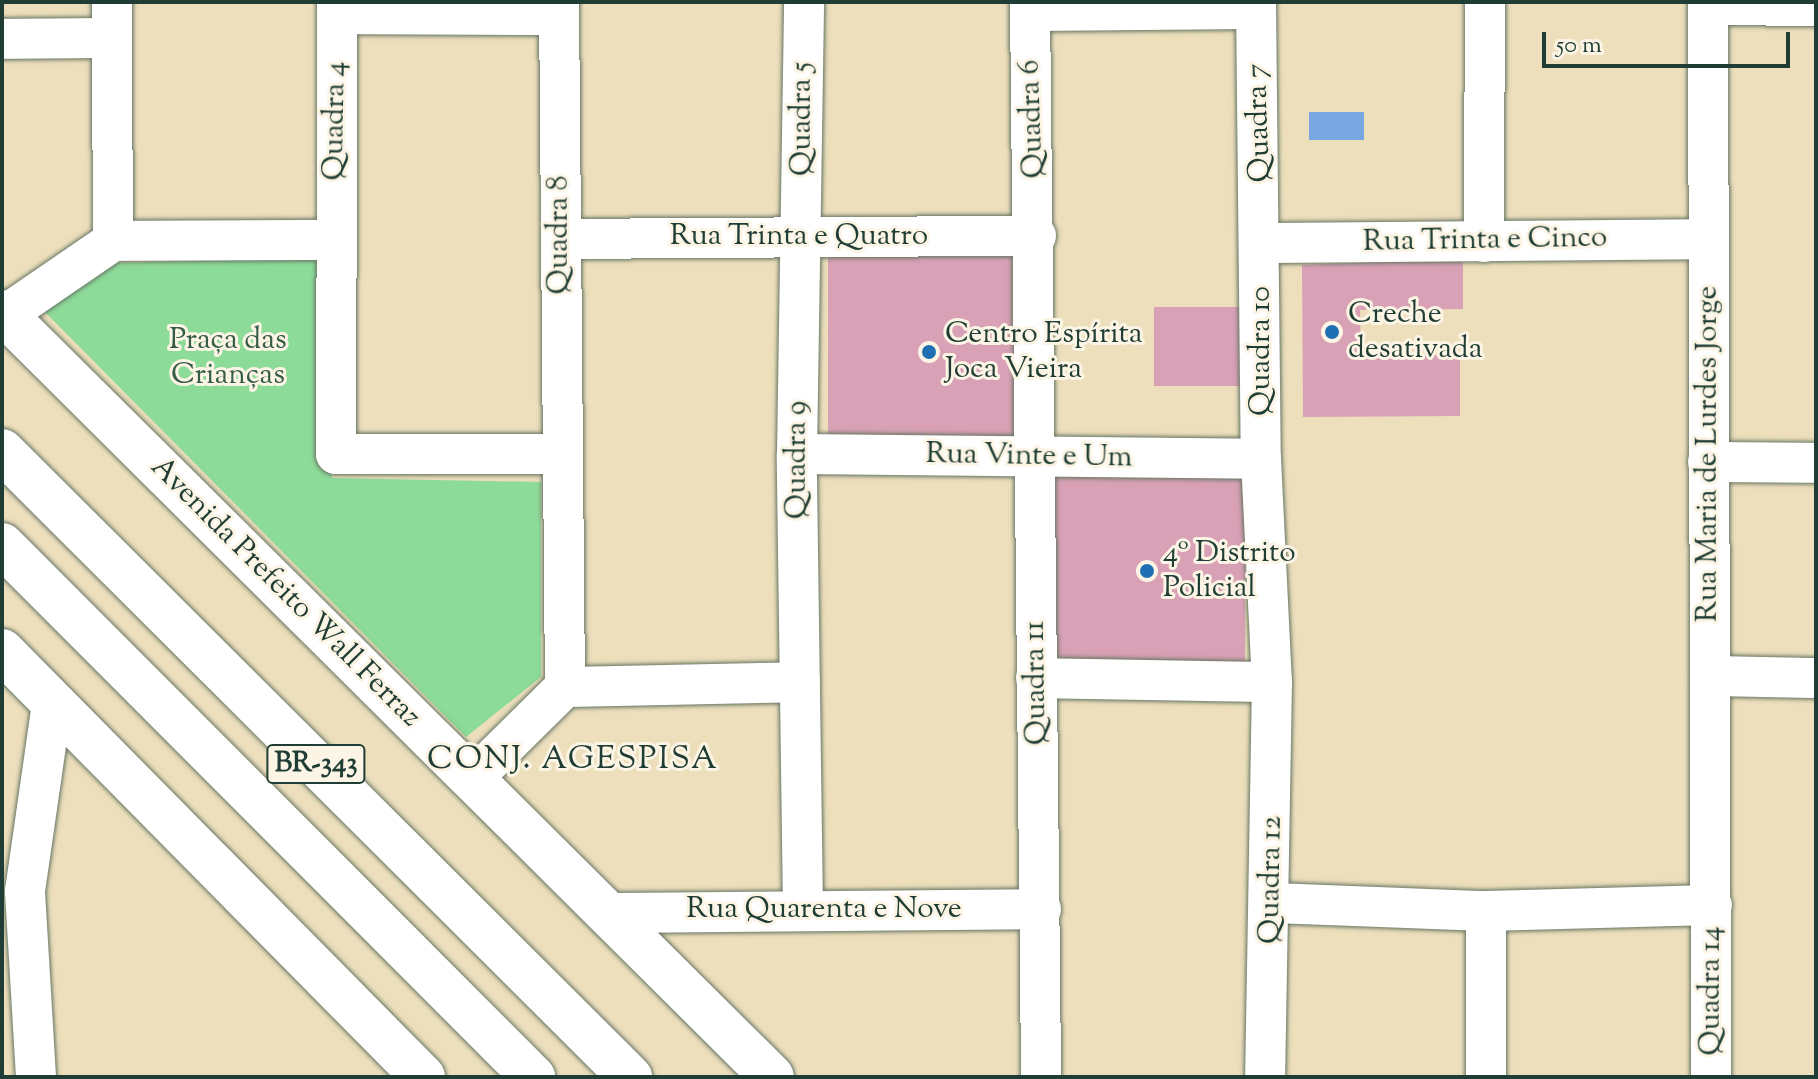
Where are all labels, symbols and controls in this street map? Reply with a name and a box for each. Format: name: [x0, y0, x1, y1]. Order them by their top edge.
scale bar: [1546, 16, 1794, 66]
text: 50 m: [1556, 29, 1602, 63]
street label: Quadra 6: [1013, 59, 1053, 179]
street label: Quadra 4: [317, 61, 355, 181]
street label: Quadra 5: [785, 62, 821, 176]
street label: Quadra 7: [1240, 63, 1280, 183]
street label: Quadra 8: [542, 176, 578, 294]
street label: Rua Trinta e Quatro: [670, 219, 928, 255]
street label: Rua Trinta e Cinco: [1363, 221, 1607, 261]
street label: Quadra 10: [1244, 286, 1280, 416]
street label: Rua Maria de Lurdes Jorge: [1691, 286, 1727, 622]
place label: Creche desativada: [1348, 297, 1482, 368]
place label: Centro Espírita Joca Vieira: [945, 317, 1143, 388]
park label: Praça das Crianças: [169, 323, 287, 394]
marker: Creche desativada: [1323, 323, 1341, 341]
marker: Centro Espírita Joca Vieira: [920, 343, 938, 361]
street label: Quadra 9: [780, 401, 816, 519]
street label: Rua Vinte e Um: [925, 437, 1133, 477]
street label: Avenida Prefeito Wall Ferraz: [142, 450, 428, 736]
place label: 4º Distrito Policial: [1163, 536, 1296, 606]
marker: 4º Distrito Policial: [1138, 562, 1156, 580]
street label: Quadra 11: [1018, 621, 1056, 745]
road number: BR-343: [266, 740, 366, 788]
district label: CONJ. AGESPISA: [427, 741, 719, 779]
street label: Quadra 12: [1253, 816, 1291, 944]
street label: Rua Quarenta e Nove: [686, 892, 962, 928]
street label: Quadra 14: [1694, 926, 1730, 1056]

